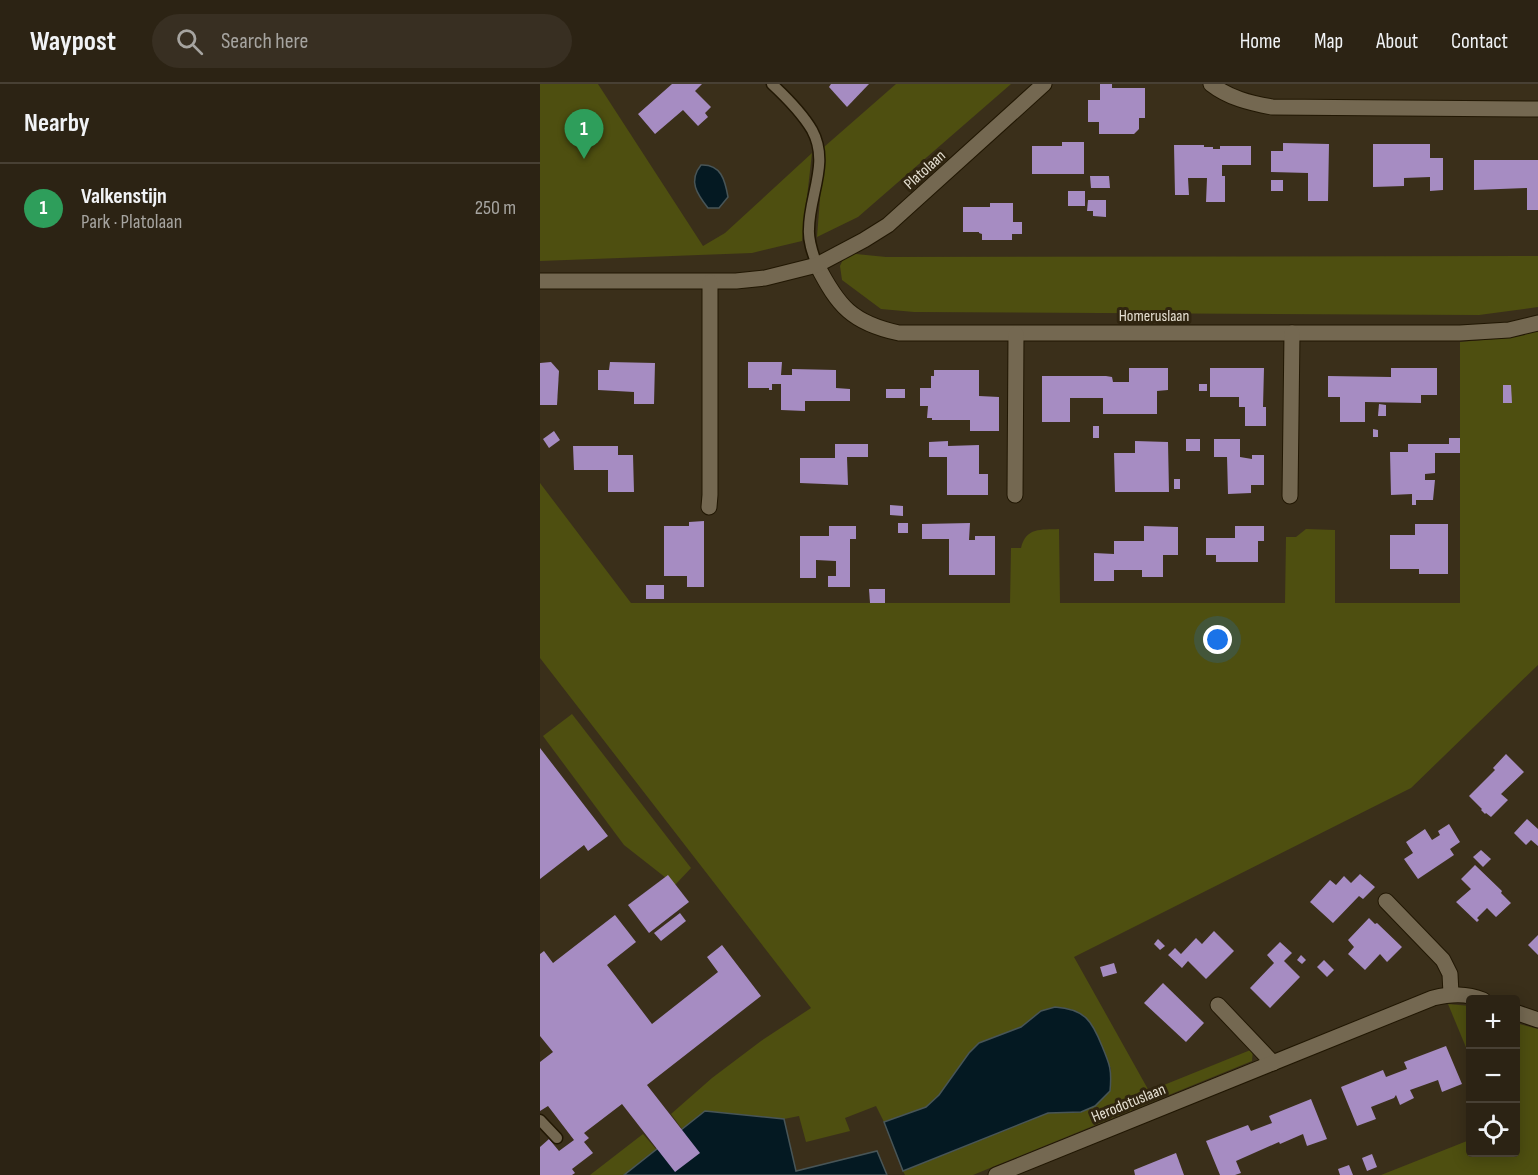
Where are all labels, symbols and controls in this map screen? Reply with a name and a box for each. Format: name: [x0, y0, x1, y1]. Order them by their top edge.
search box: [152, 14, 572, 68]
text: Waypost: [30, 25, 116, 58]
icon: search: [173, 25, 206, 58]
text: Search here: [221, 28, 308, 55]
text: Home: [1240, 29, 1281, 54]
text: Map: [1314, 29, 1343, 54]
text: About: [1376, 29, 1418, 54]
text: Contact: [1451, 29, 1508, 54]
text: Nearby: [24, 108, 90, 139]
pin: 1: [564, 110, 603, 159]
street label: Platolaan: [900, 147, 950, 194]
text: Valkenstijn: [81, 183, 167, 210]
text: 1: [40, 196, 47, 220]
text: 250 m: [475, 196, 516, 220]
text: Park · Platolaan: [81, 210, 182, 234]
street label: Homeruslaan: [1119, 307, 1189, 326]
your location: [1203, 625, 1232, 654]
map controls: [1466, 995, 1520, 1157]
button: +: [1466, 995, 1520, 1049]
button: −: [1466, 1049, 1520, 1103]
street label: Herodotuslaan: [1089, 1080, 1168, 1127]
button: locate: [1466, 1103, 1520, 1157]

